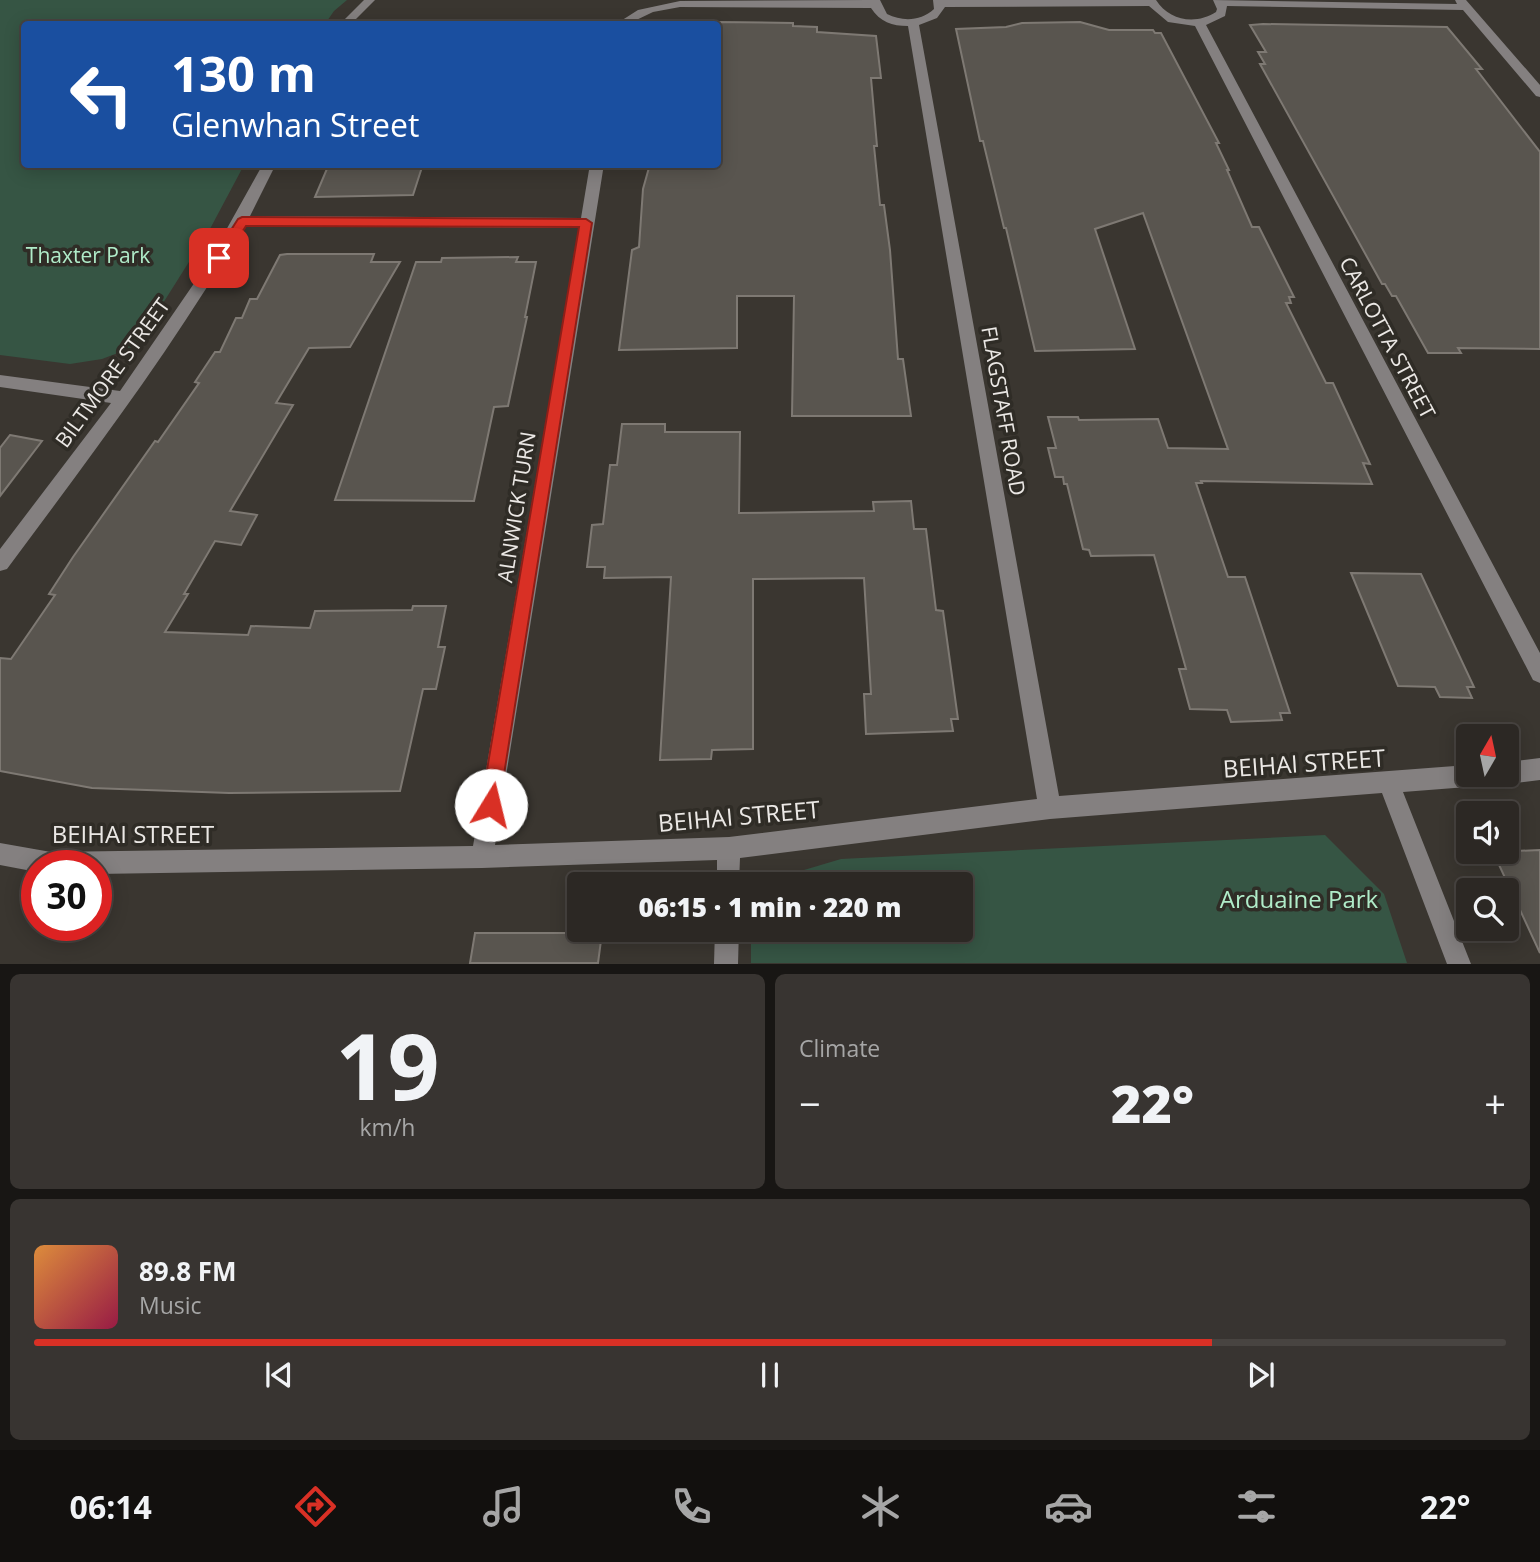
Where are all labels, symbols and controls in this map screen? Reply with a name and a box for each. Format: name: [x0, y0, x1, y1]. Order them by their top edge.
text: 130 m: [171, 40, 316, 106]
icon: left: [56, 49, 147, 140]
text: Glenwhan Street: [171, 103, 419, 146]
pin: [189, 228, 249, 288]
icon: arrive: [200, 239, 238, 277]
park label: Thaxter Park: [26, 241, 150, 269]
street label: CARLOTTA STREET: [1333, 252, 1443, 424]
street label: BILTMORE STREET: [48, 292, 176, 453]
street label: FLAGSTAFF ROAD: [975, 324, 1033, 498]
street label: ALNWICK TURN: [490, 429, 542, 584]
north arrow: [1456, 724, 1519, 788]
map controls: [1456, 724, 1519, 941]
street label: BEIHAI STREET: [1222, 740, 1386, 785]
position arrow: [454, 768, 528, 842]
street label: BEIHAI STREET: [657, 792, 821, 839]
button: sound: [1456, 801, 1519, 864]
street label: BEIHAI STREET: [52, 817, 214, 850]
speed limit sign: 30: [21, 850, 112, 941]
button: search: [1456, 878, 1519, 941]
park label: Arduaine Park: [1220, 882, 1379, 915]
text: 06:15 · 1 min · 220 m: [639, 889, 901, 925]
text: 19: [335, 1003, 440, 1127]
text: Climate: [799, 1032, 880, 1064]
text: 22°: [1111, 1067, 1194, 1138]
text: −: [799, 1077, 821, 1129]
text: +: [1484, 1077, 1506, 1129]
text: km/h: [360, 1111, 415, 1143]
text: 89.8 FM: [139, 1253, 237, 1289]
text: Music: [139, 1289, 202, 1321]
icon: previous: [260, 1356, 298, 1394]
icon: pause: [751, 1356, 789, 1394]
icon: next: [1242, 1356, 1280, 1394]
icon: directions: [291, 1482, 340, 1531]
icon: music: [479, 1482, 528, 1531]
icon: phone: [667, 1482, 716, 1531]
icon: climate: [856, 1482, 905, 1531]
icon: car: [1044, 1482, 1093, 1531]
icon: filters: [1232, 1482, 1281, 1531]
text: 06:14: [70, 1485, 152, 1528]
text: 22°: [1420, 1485, 1470, 1528]

